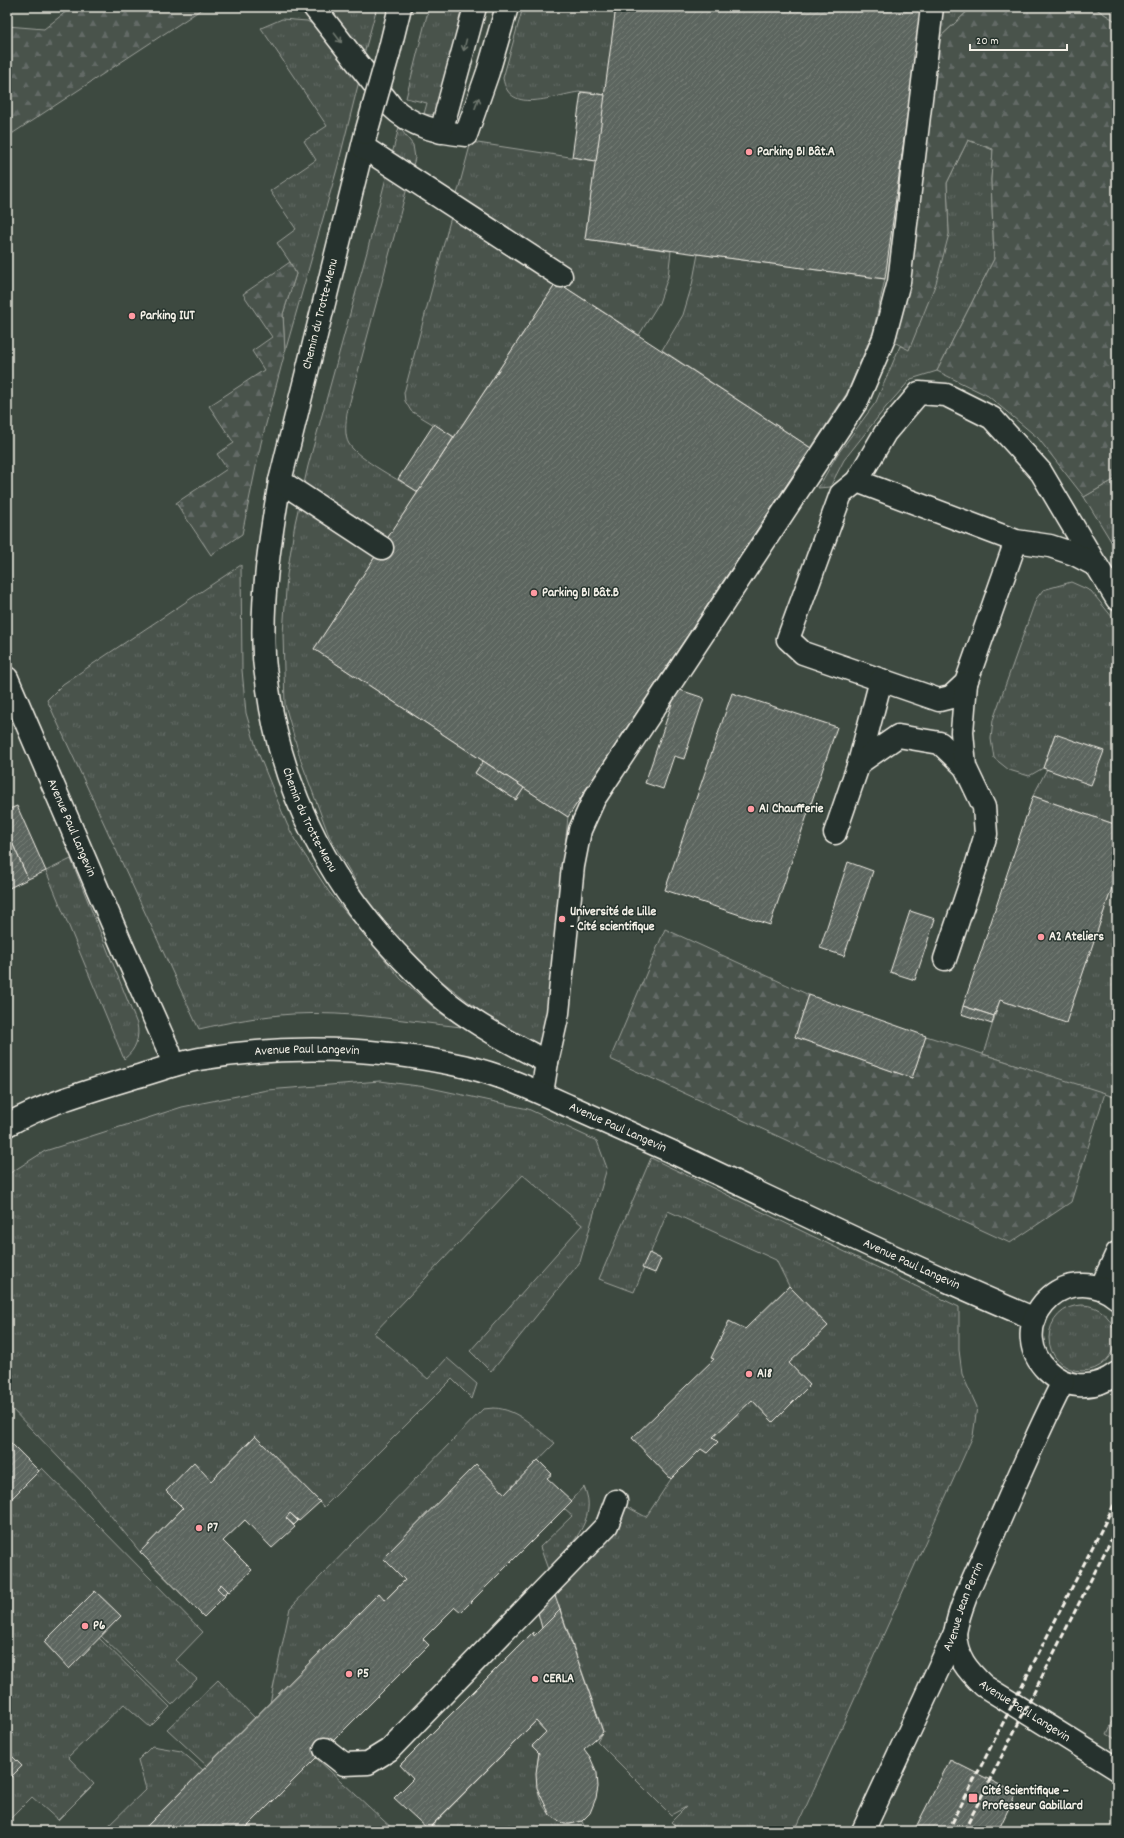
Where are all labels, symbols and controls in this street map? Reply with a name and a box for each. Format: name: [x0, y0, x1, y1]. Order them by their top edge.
scale bar: [970, 26, 1067, 52]
one-way arrow: [334, 32, 342, 43]
text: 20 m: [976, 33, 999, 50]
one-way arrow: [461, 38, 469, 51]
one-way arrow: [474, 98, 482, 110]
place label: Parking B1 Bât.A: [757, 143, 835, 162]
marker: Parking B1 Bât.A: [744, 147, 754, 157]
street label: Chemin du Trotte-Menu: [298, 257, 344, 371]
place label: Parking IUT: [140, 307, 196, 326]
marker: Parking IUT: [127, 311, 137, 321]
place label: Parking B1 Bât.B: [542, 584, 619, 603]
marker: Parking B1 Bât.B: [529, 588, 539, 598]
street label: Chemin du Trotte-Menu: [277, 765, 342, 876]
street label: Avenue Paul Langevin: [42, 776, 101, 880]
place label: A1 Chaufferie: [759, 800, 824, 819]
marker: A1 Chaufferie: [746, 804, 756, 814]
place label: Université de Lille ‐ Cité scientifique: [570, 903, 657, 937]
marker: Université de Lille ‐ Cité scientifique: [557, 914, 567, 924]
place label: A2 Ateliers: [1049, 928, 1104, 947]
marker: A2 Ateliers: [1036, 932, 1046, 942]
street label: Avenue Paul Langevin: [254, 1040, 360, 1061]
street label: Avenue Paul Langevin: [566, 1098, 669, 1158]
street label: Avenue Paul Langevin: [860, 1234, 963, 1295]
place label: A18: [757, 1365, 772, 1384]
marker: A18: [744, 1369, 754, 1379]
place label: P7: [207, 1519, 218, 1538]
marker: P7: [194, 1523, 204, 1533]
street label: Avenue Jean Perrin: [938, 1559, 989, 1654]
place label: P6: [93, 1617, 106, 1636]
marker: P6: [80, 1621, 90, 1631]
place label: P5: [357, 1665, 369, 1684]
marker: P5: [344, 1669, 354, 1679]
place label: CERLA: [543, 1670, 574, 1689]
marker: CERLA: [530, 1674, 540, 1684]
street label: Avenue Paul Langevin: [974, 1676, 1074, 1747]
place label: Cité Scientifique – Professeur Gabillard: [982, 1782, 1083, 1816]
marker: Cité Scientifique – Professeur Gabillard: [967, 1792, 979, 1804]

